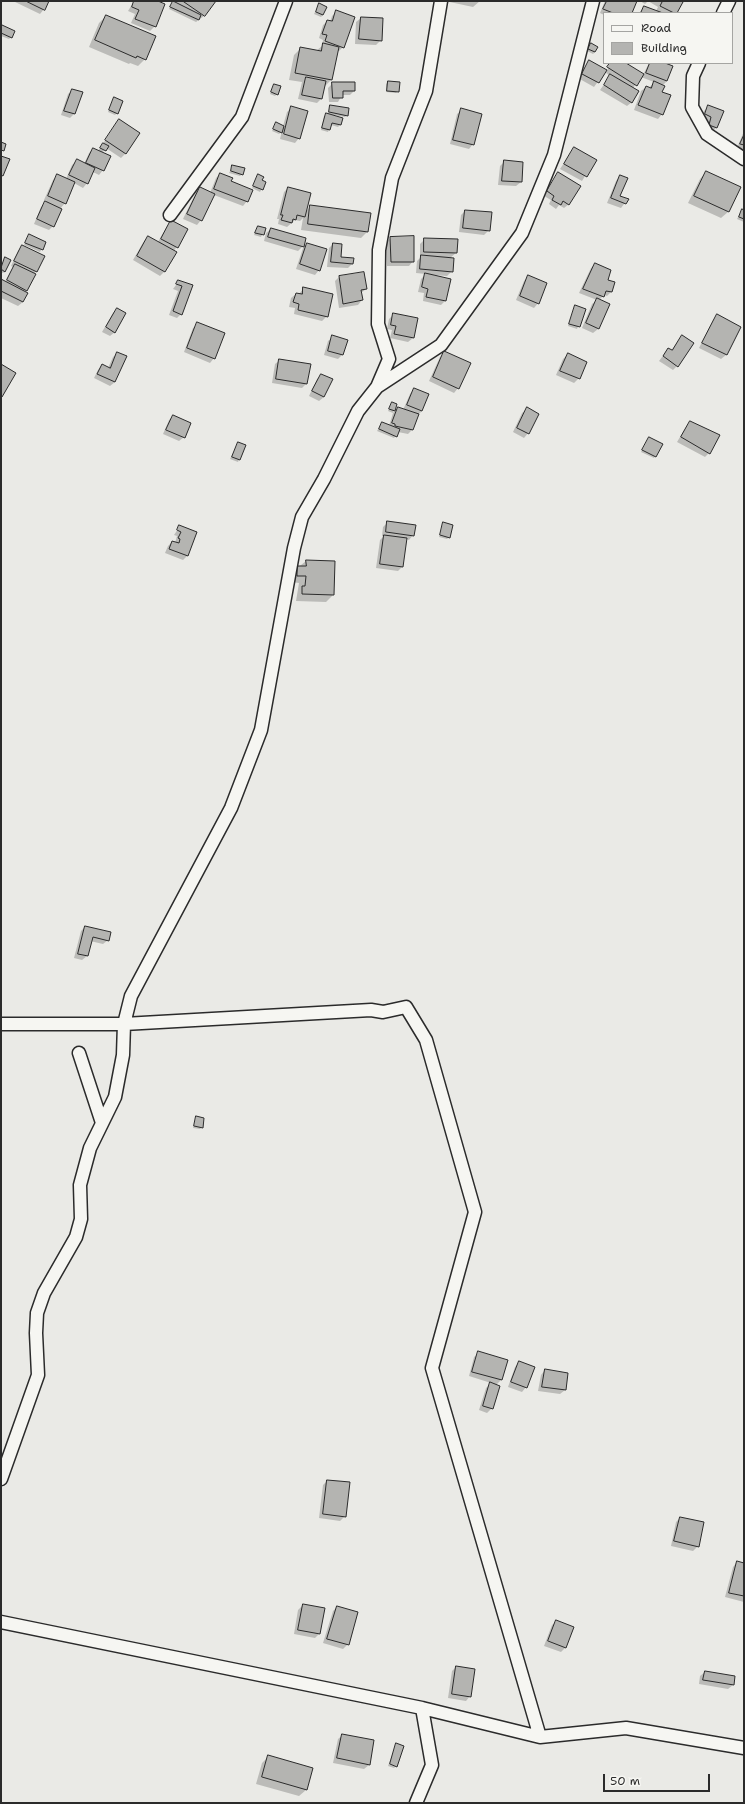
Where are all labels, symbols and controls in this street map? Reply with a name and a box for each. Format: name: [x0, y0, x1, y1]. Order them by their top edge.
legend: [603, 12, 733, 64]
text: Road: [641, 20, 671, 36]
text: Building: [641, 40, 687, 56]
scale bar: [605, 1766, 712, 1792]
text: 50 m: [610, 1773, 640, 1789]

